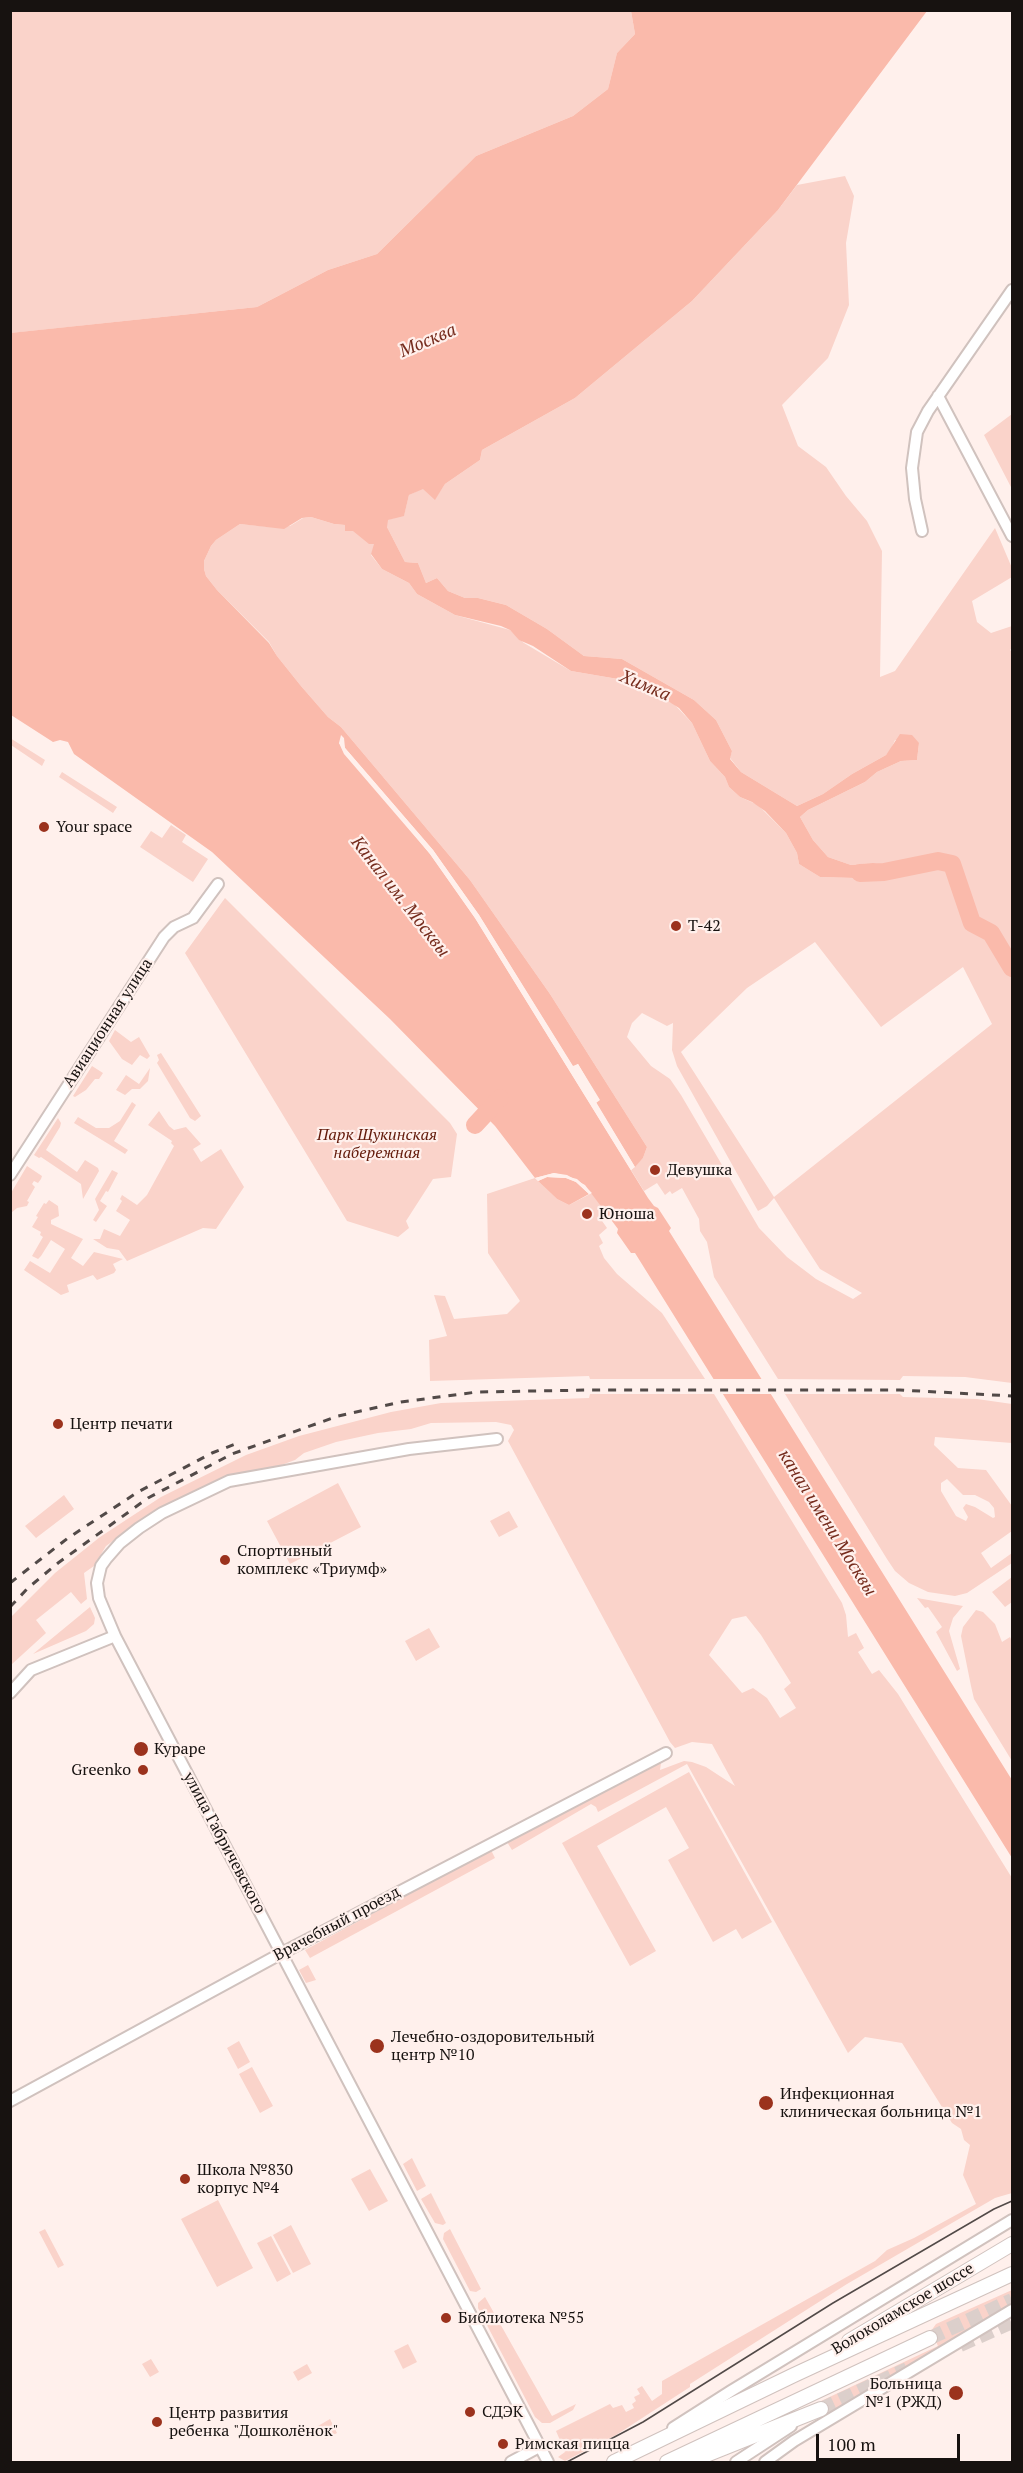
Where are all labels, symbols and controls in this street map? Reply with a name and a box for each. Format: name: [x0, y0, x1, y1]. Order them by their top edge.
water label: Москва: [396, 319, 460, 363]
water label: Химка: [617, 666, 673, 706]
place label: Your space: [56, 817, 132, 837]
marker: Your space: [37, 820, 51, 834]
water label: Канал им. Москвы: [346, 832, 454, 962]
place label: Т-42: [688, 916, 721, 936]
marker: Т-42: [669, 919, 683, 933]
street label: Авиационная улица: [59, 955, 157, 1091]
park label: Парк Щукинская набережная: [317, 1125, 437, 1163]
place label: Девушка: [667, 1160, 732, 1180]
marker: Девушка: [648, 1163, 662, 1177]
place label: Юноша: [599, 1204, 655, 1224]
marker: Юноша: [580, 1207, 594, 1221]
place label: Центр печати: [70, 1414, 173, 1434]
marker: Центр печати: [51, 1417, 65, 1431]
water label: канал имени Москвы: [773, 1446, 881, 1600]
place label: Спортивный комплекс «Триумф»: [237, 1541, 387, 1579]
marker: Спортивный комплекс «Триумф»: [218, 1553, 232, 1567]
place label: Кураре: [154, 1739, 206, 1759]
marker: Кураре: [132, 1740, 150, 1758]
place label: Greenko: [71, 1760, 131, 1780]
marker: Greenko: [136, 1763, 150, 1777]
street label: улица Габричевского: [179, 1769, 269, 1917]
street label: Врачебный проезд: [270, 1883, 404, 1965]
place label: Лечебно-оздоровительный центр №10: [391, 2027, 595, 2065]
marker: Лечебно-оздоровительный центр №10: [368, 2037, 386, 2055]
place label: Инфекционная клиническая больница №1: [780, 2084, 982, 2122]
marker: Инфекционная клиническая больница №1: [757, 2094, 775, 2112]
place label: Школа №830 корпус №4: [197, 2160, 293, 2198]
marker: Школа №830 корпус №4: [178, 2172, 192, 2186]
street label: Волоколамское шоссе: [828, 2259, 978, 2359]
place label: Библиотека №55: [458, 2308, 584, 2328]
marker: Библиотека №55: [439, 2311, 453, 2325]
place label: Больница №1 (РЖД): [866, 2374, 942, 2412]
marker: Больница №1 (РЖД): [947, 2384, 965, 2402]
place label: СДЭК: [482, 2402, 523, 2422]
place label: Центр развития ребенка "Дошколёнок": [169, 2403, 339, 2441]
marker: СДЭК: [463, 2405, 477, 2419]
marker: Центр развития ребенка "Дошколёнок": [150, 2415, 164, 2429]
scale bar: [819, 2422, 963, 2460]
text: 100 m: [827, 2432, 876, 2456]
place label: Римская пицца: [515, 2434, 630, 2454]
marker: Римская пицца: [496, 2437, 510, 2451]

